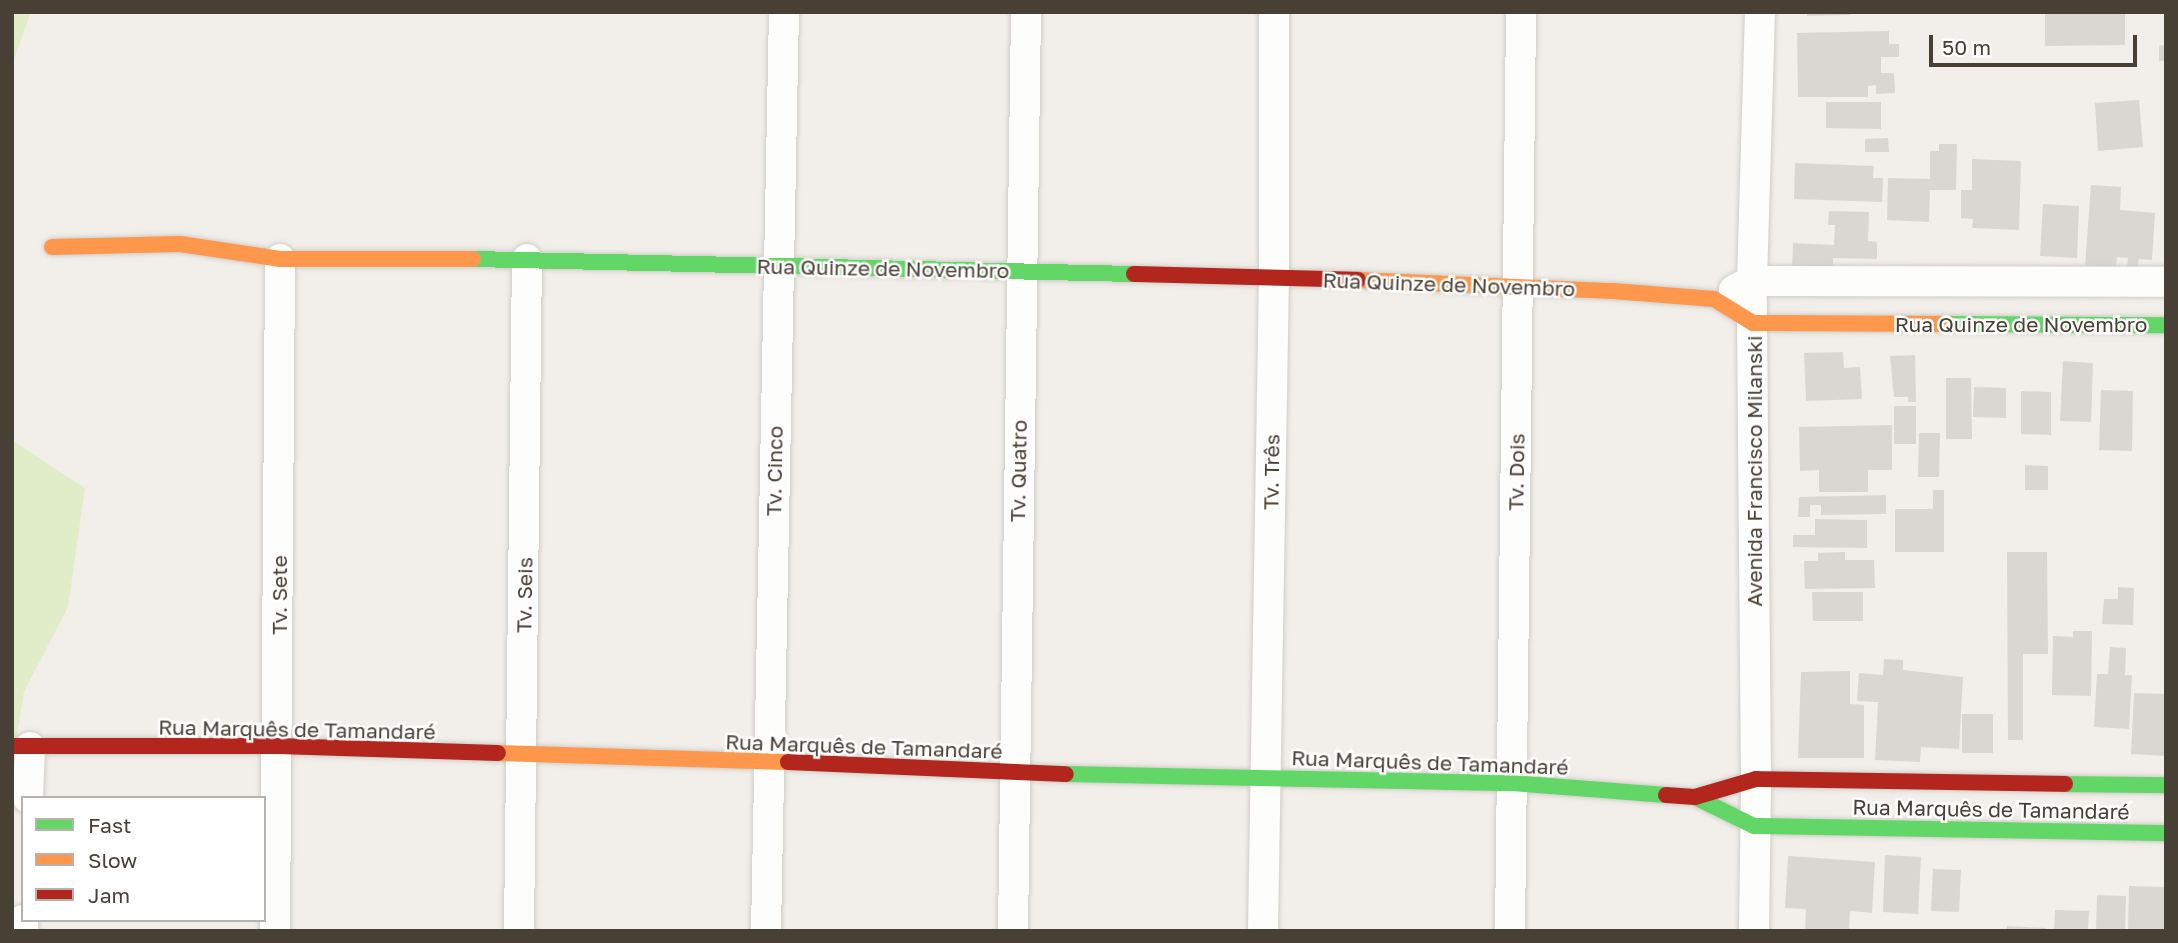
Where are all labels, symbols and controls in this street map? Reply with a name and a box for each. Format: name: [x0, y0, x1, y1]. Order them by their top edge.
scale bar: [1933, 21, 2141, 65]
text: 50 m: [1942, 34, 1991, 60]
street label: Rua Quinze de Novembro: [756, 253, 1010, 283]
street label: Rua Quinze de Novembro: [1322, 267, 1576, 301]
street label: Rua Quinze de Novembro: [1895, 311, 2147, 337]
street label: Avenida Francisco Milanski: [1741, 335, 1767, 607]
street label: Tv. Quatro: [1005, 420, 1031, 522]
street label: Tv. Cinco: [761, 426, 787, 516]
street label: Tv. Dois: [1503, 433, 1529, 511]
street label: Tv. Três: [1258, 434, 1284, 510]
street label: Tv. Sete: [266, 555, 292, 635]
street label: Tv. Seis: [511, 557, 537, 633]
street label: Rua Marquês de Tamandaré: [158, 714, 436, 744]
street label: Rua Marquês de Tamandaré: [725, 729, 1003, 763]
street label: Rua Marquês de Tamandaré: [1291, 745, 1569, 779]
street label: Rua Marquês de Tamandaré: [1852, 794, 2130, 824]
legend: [21, 796, 266, 922]
text: Fast: [88, 812, 131, 838]
text: Slow: [88, 847, 137, 873]
text: Jam: [88, 882, 130, 908]

